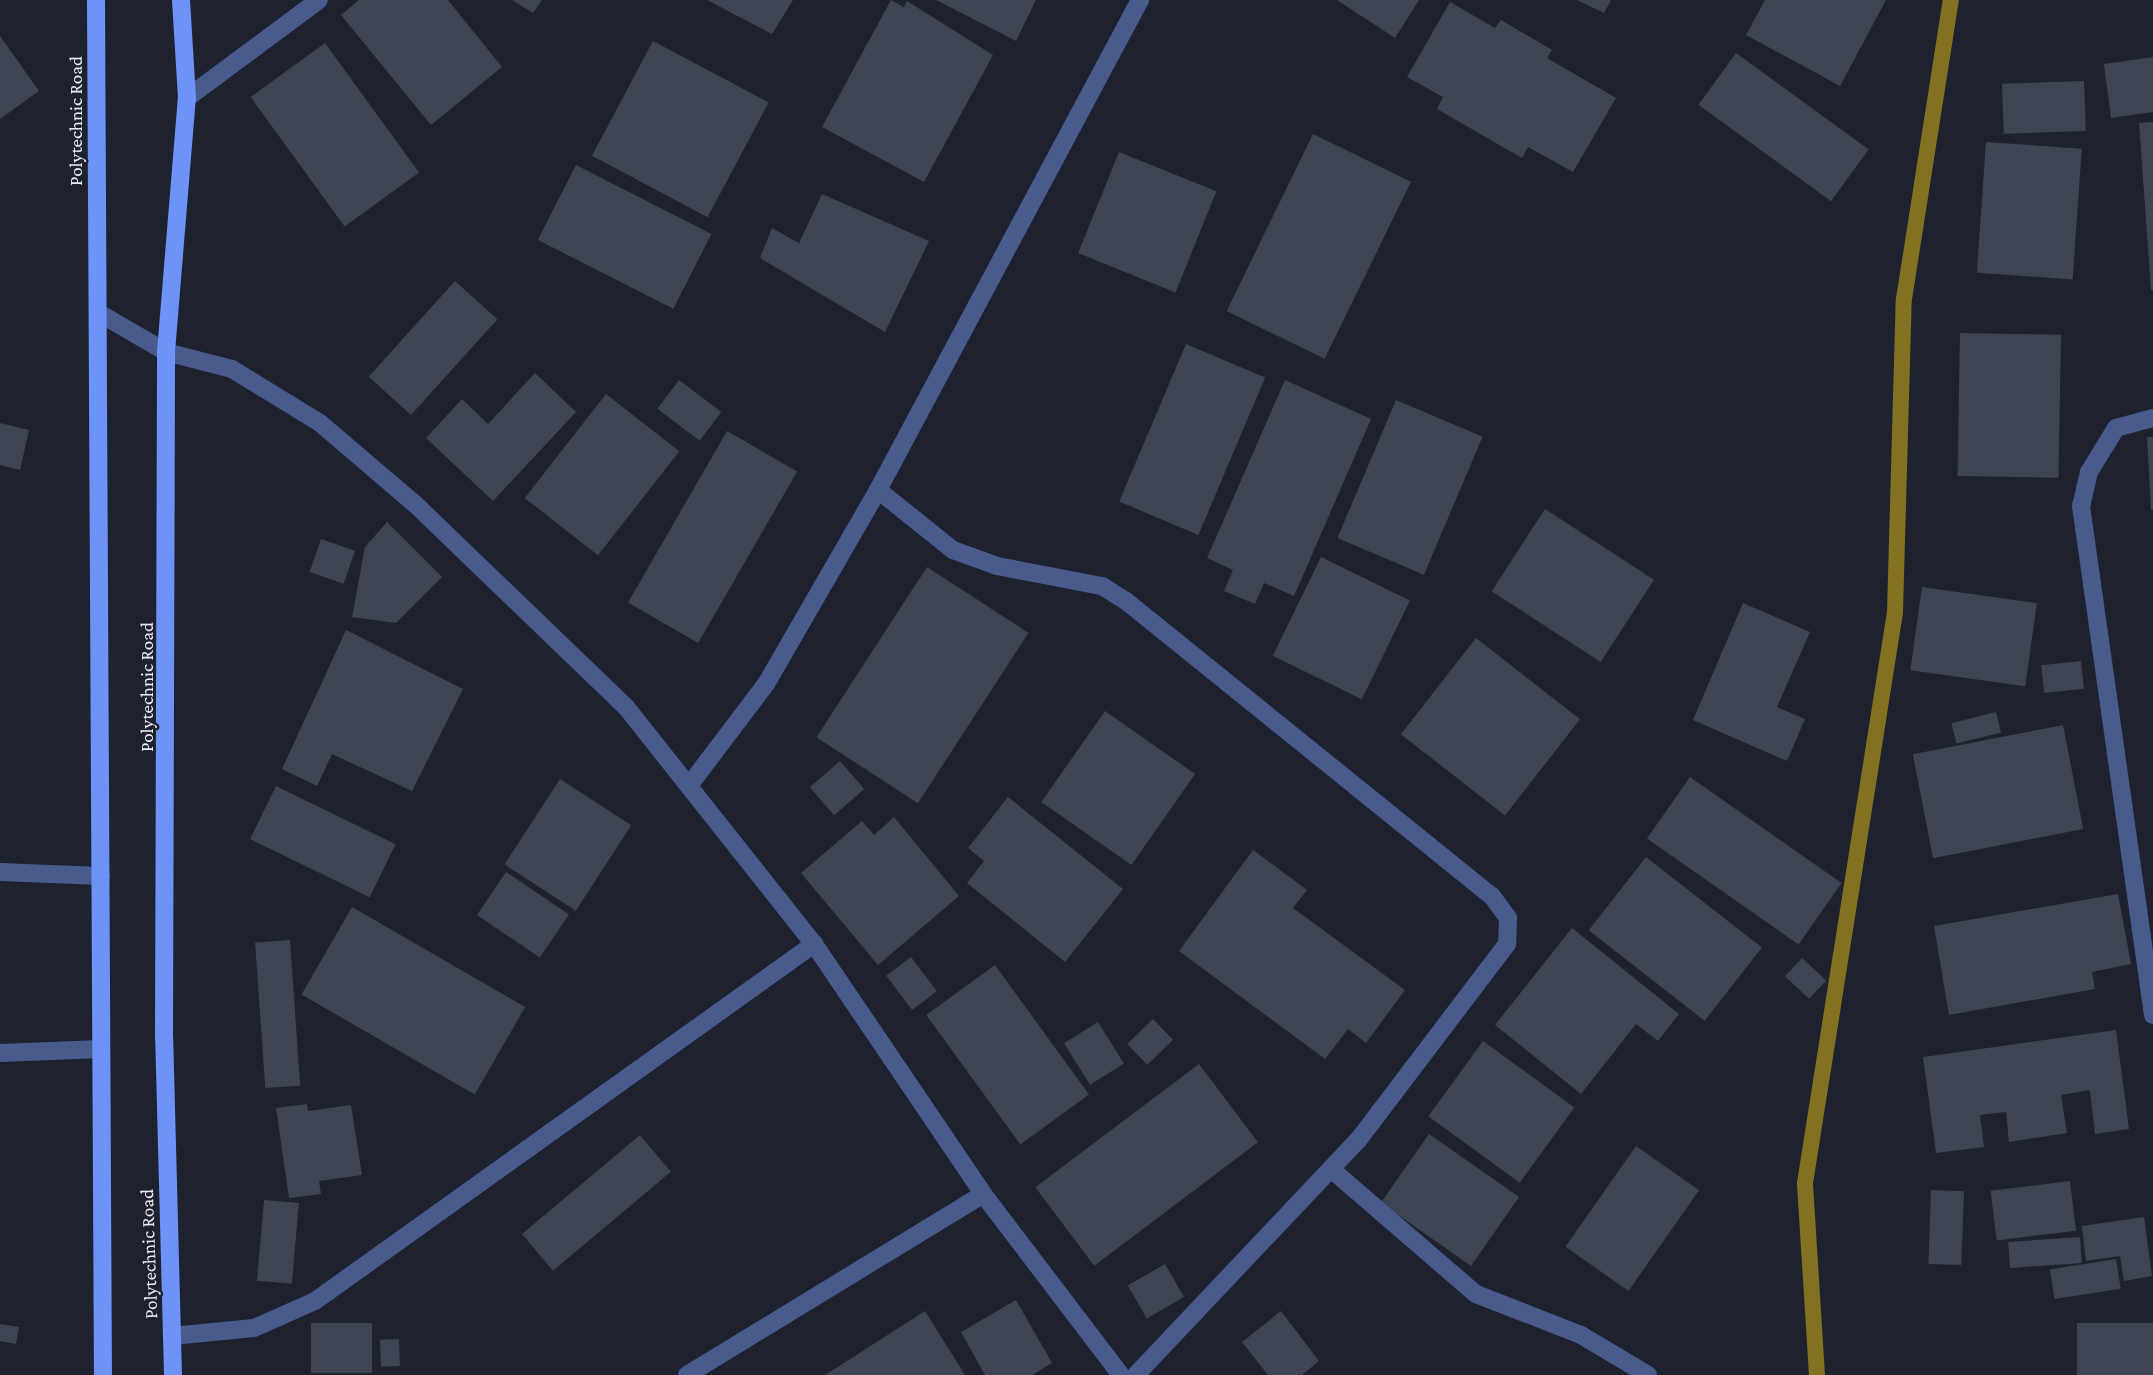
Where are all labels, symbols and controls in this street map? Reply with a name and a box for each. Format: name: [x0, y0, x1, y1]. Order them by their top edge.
street label: Polytechnic Road: [65, 56, 87, 186]
street label: Polytechnic Road: [136, 622, 158, 752]
street label: Polytechnic Road: [135, 1189, 163, 1319]

